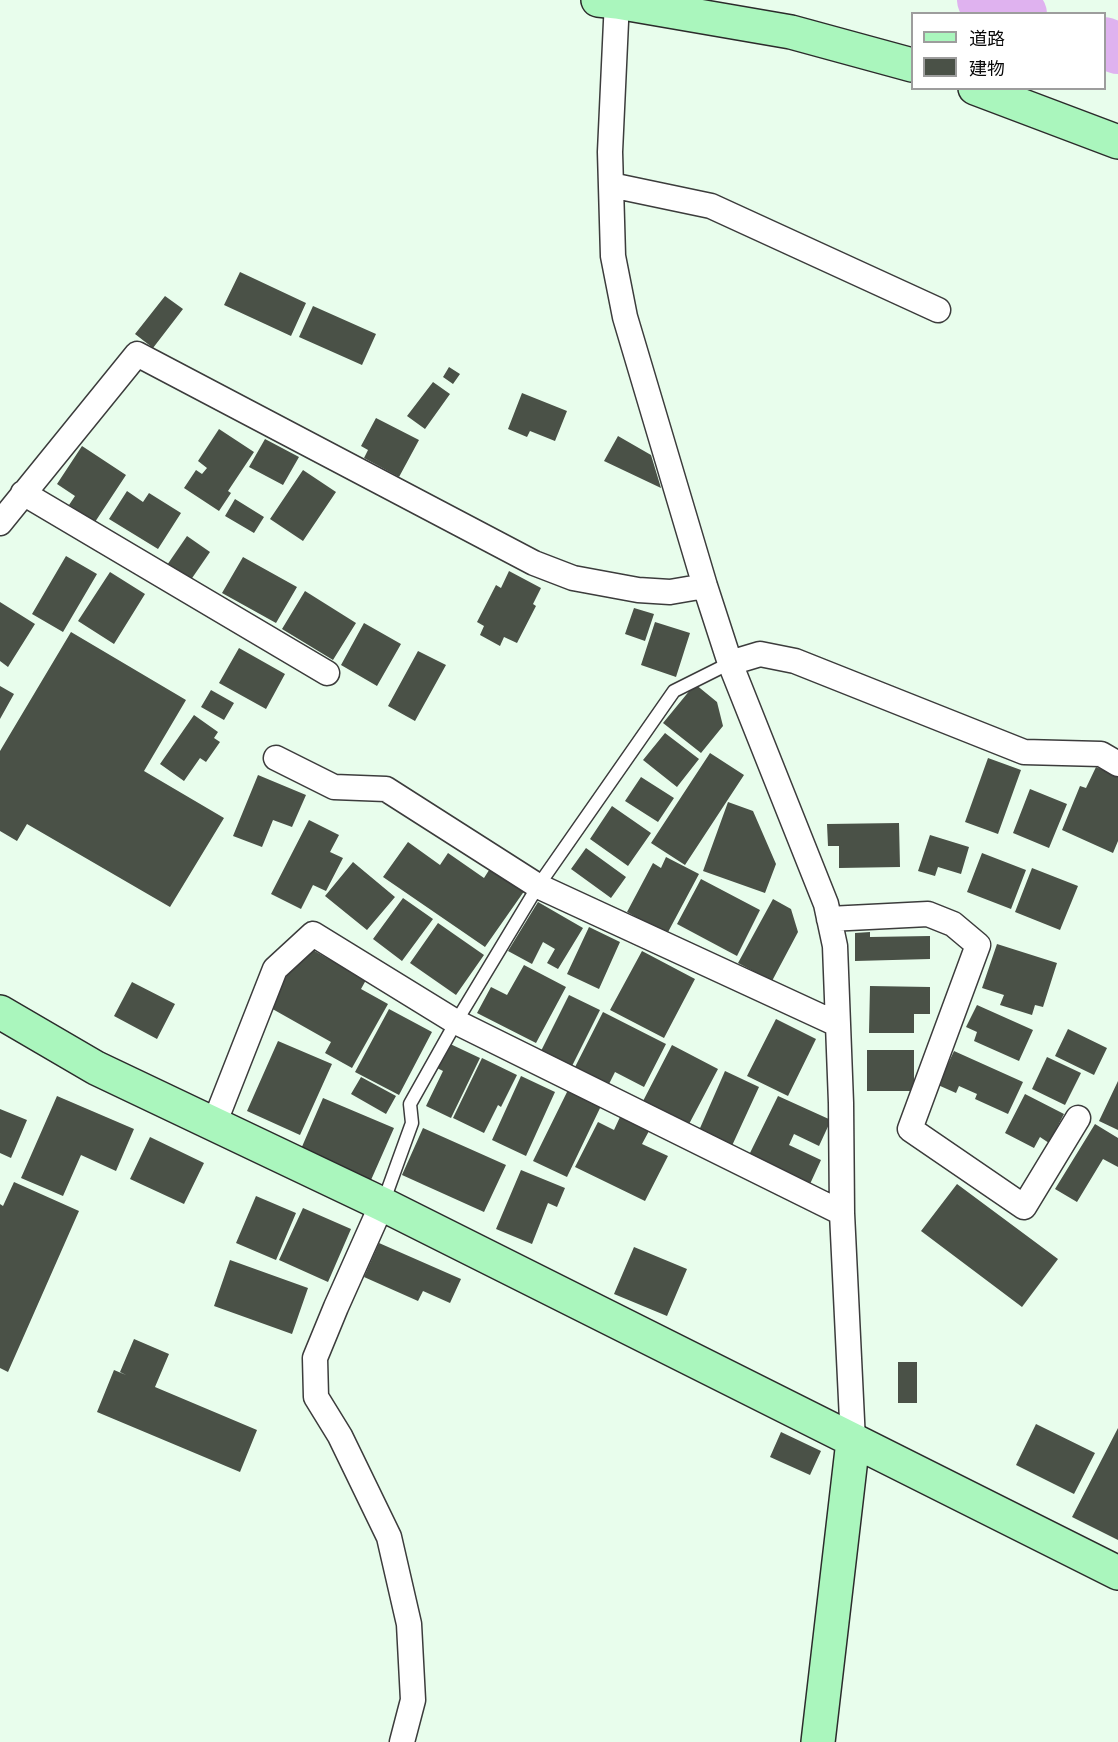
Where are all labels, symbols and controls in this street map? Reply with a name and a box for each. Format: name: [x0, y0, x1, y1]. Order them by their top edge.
legend: [911, 12, 1106, 90]
text: 道路: [969, 27, 1005, 50]
text: 建物: [969, 57, 1005, 80]

